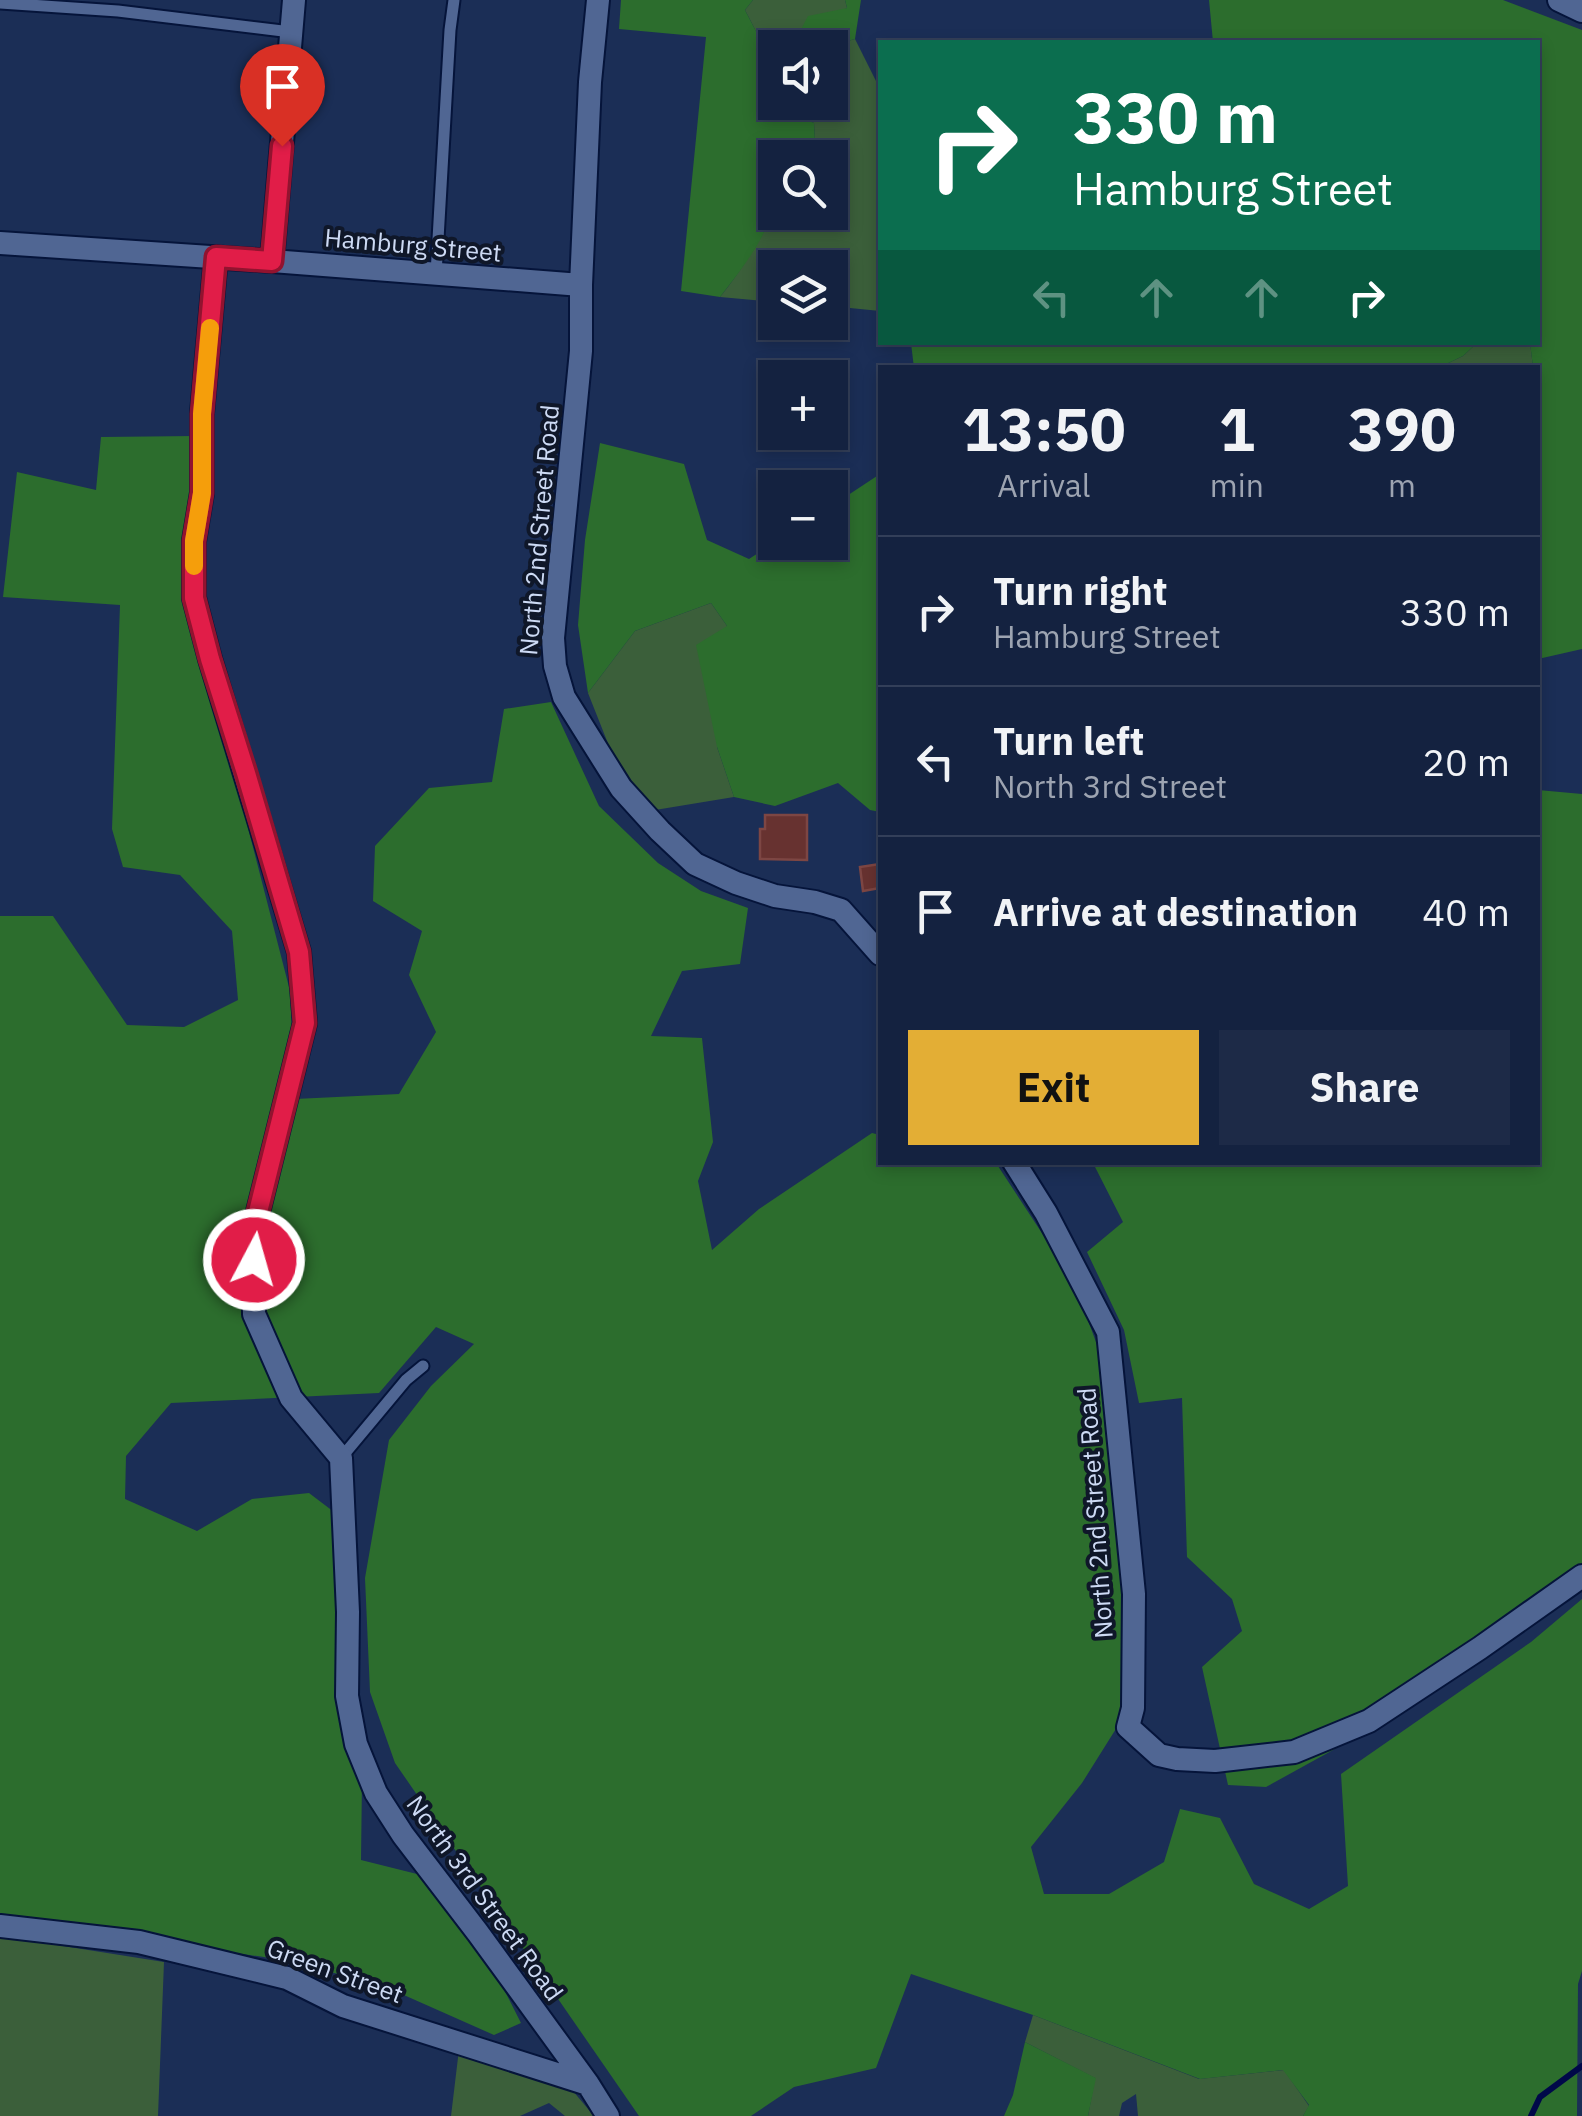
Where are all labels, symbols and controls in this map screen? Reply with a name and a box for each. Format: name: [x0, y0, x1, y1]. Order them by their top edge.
map controls: [758, 30, 848, 560]
button: sound: [758, 30, 848, 120]
pin: [240, 44, 325, 147]
icon: arrive: [255, 59, 310, 114]
text: 330 m: [1073, 71, 1278, 162]
icon: right: [908, 80, 1038, 210]
button: search: [758, 140, 848, 230]
text: Hamburg Street: [1073, 159, 1393, 217]
street label: Hamburg Street: [323, 220, 503, 269]
button: layers: [758, 250, 848, 340]
icon: left: [1024, 270, 1079, 325]
icon: ahead: [1129, 270, 1184, 325]
icon: ahead: [1234, 270, 1289, 325]
icon: right: [1339, 270, 1394, 325]
button: +: [758, 360, 848, 450]
text: 13:50: [962, 389, 1126, 468]
text: 1: [1219, 389, 1255, 468]
text: 390: [1348, 389, 1456, 468]
street label: North 2nd Street Road: [511, 403, 566, 657]
text: Arrival: [997, 464, 1091, 506]
text: min: [1210, 464, 1264, 506]
text: m: [1388, 464, 1416, 506]
button: −: [758, 470, 848, 560]
text: Turn right: [993, 566, 1168, 615]
icon: right: [908, 584, 963, 639]
text: 330 m: [1399, 587, 1510, 636]
text: Hamburg Street: [993, 615, 1221, 657]
text: Turn left: [993, 716, 1144, 765]
icon: left: [908, 734, 963, 789]
text: 20 m: [1422, 737, 1510, 786]
text: North 3rd Street: [993, 765, 1227, 807]
icon: arrive: [908, 884, 963, 939]
text: Arrive at destination: [993, 887, 1358, 936]
text: 40 m: [1422, 887, 1510, 936]
button: Exit: [908, 1030, 1199, 1145]
button: Share: [1219, 1030, 1510, 1145]
position arrow: [202, 1208, 306, 1312]
street label: North 2nd Street Road: [1069, 1386, 1120, 1640]
street label: North 3rd Street Road: [400, 1788, 571, 2007]
street label: Green Street: [263, 1931, 408, 2010]

